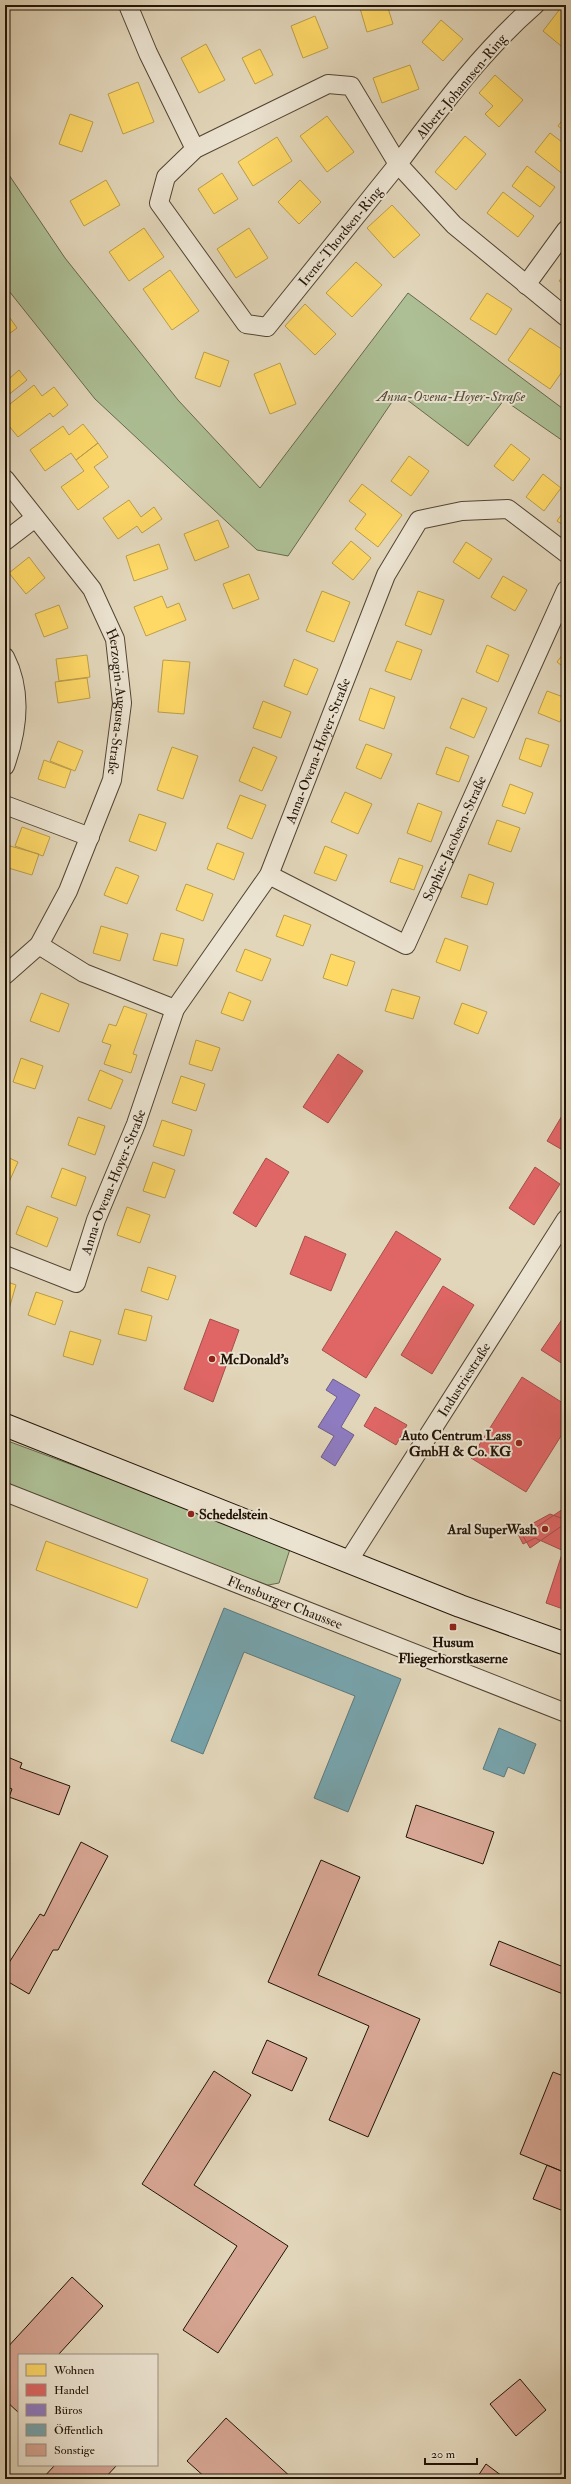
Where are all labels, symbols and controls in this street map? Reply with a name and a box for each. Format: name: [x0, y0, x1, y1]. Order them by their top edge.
street label: Albert-Johannsen-Ring: [412, 29, 511, 143]
street label: Irene-Thordsen-Ring: [295, 182, 387, 290]
park label: Anna-Ovena-Hoyer-Straße: [375, 388, 526, 405]
street label: Herzogin-Augusta-Straße: [102, 625, 130, 776]
street label: Anna-Ovena-Hoyer-Straße: [282, 675, 354, 827]
street label: Sophie-Jacobsen-Straße: [419, 773, 490, 904]
street label: Anna-Ovena-Hoyer-Straße: [77, 1107, 149, 1258]
street label: Industriestraße: [434, 1339, 494, 1420]
place label: McDonald's: [219, 1351, 289, 1368]
marker: McDonald's: [207, 1354, 217, 1364]
place label: Auto Centrum Lass GmbH & Co. KG: [400, 1427, 511, 1460]
marker: Auto Centrum Lass GmbH & Co. KG: [514, 1438, 524, 1448]
place label: Schedelstein: [199, 1506, 269, 1523]
marker: Schedelstein: [186, 1509, 196, 1519]
place label: Aral SuperWash: [447, 1521, 538, 1539]
marker: Aral SuperWash: [540, 1524, 550, 1534]
street label: Flensburger Chaussee: [225, 1572, 345, 1633]
marker: Husum Fliegerhorstkaserne: [448, 1622, 458, 1632]
place label: Husum Fliegerhorstkaserne: [398, 1634, 508, 1668]
legend: [18, 2354, 158, 2466]
text: Wohnen: [53, 2363, 95, 2378]
text: Handel: [54, 2383, 89, 2398]
text: Büros: [54, 2403, 82, 2418]
text: Öffentlich: [54, 2423, 104, 2438]
scale bar: [425, 2440, 477, 2466]
text: Sonstige: [54, 2443, 95, 2458]
text: 20 m: [431, 2447, 456, 2462]

